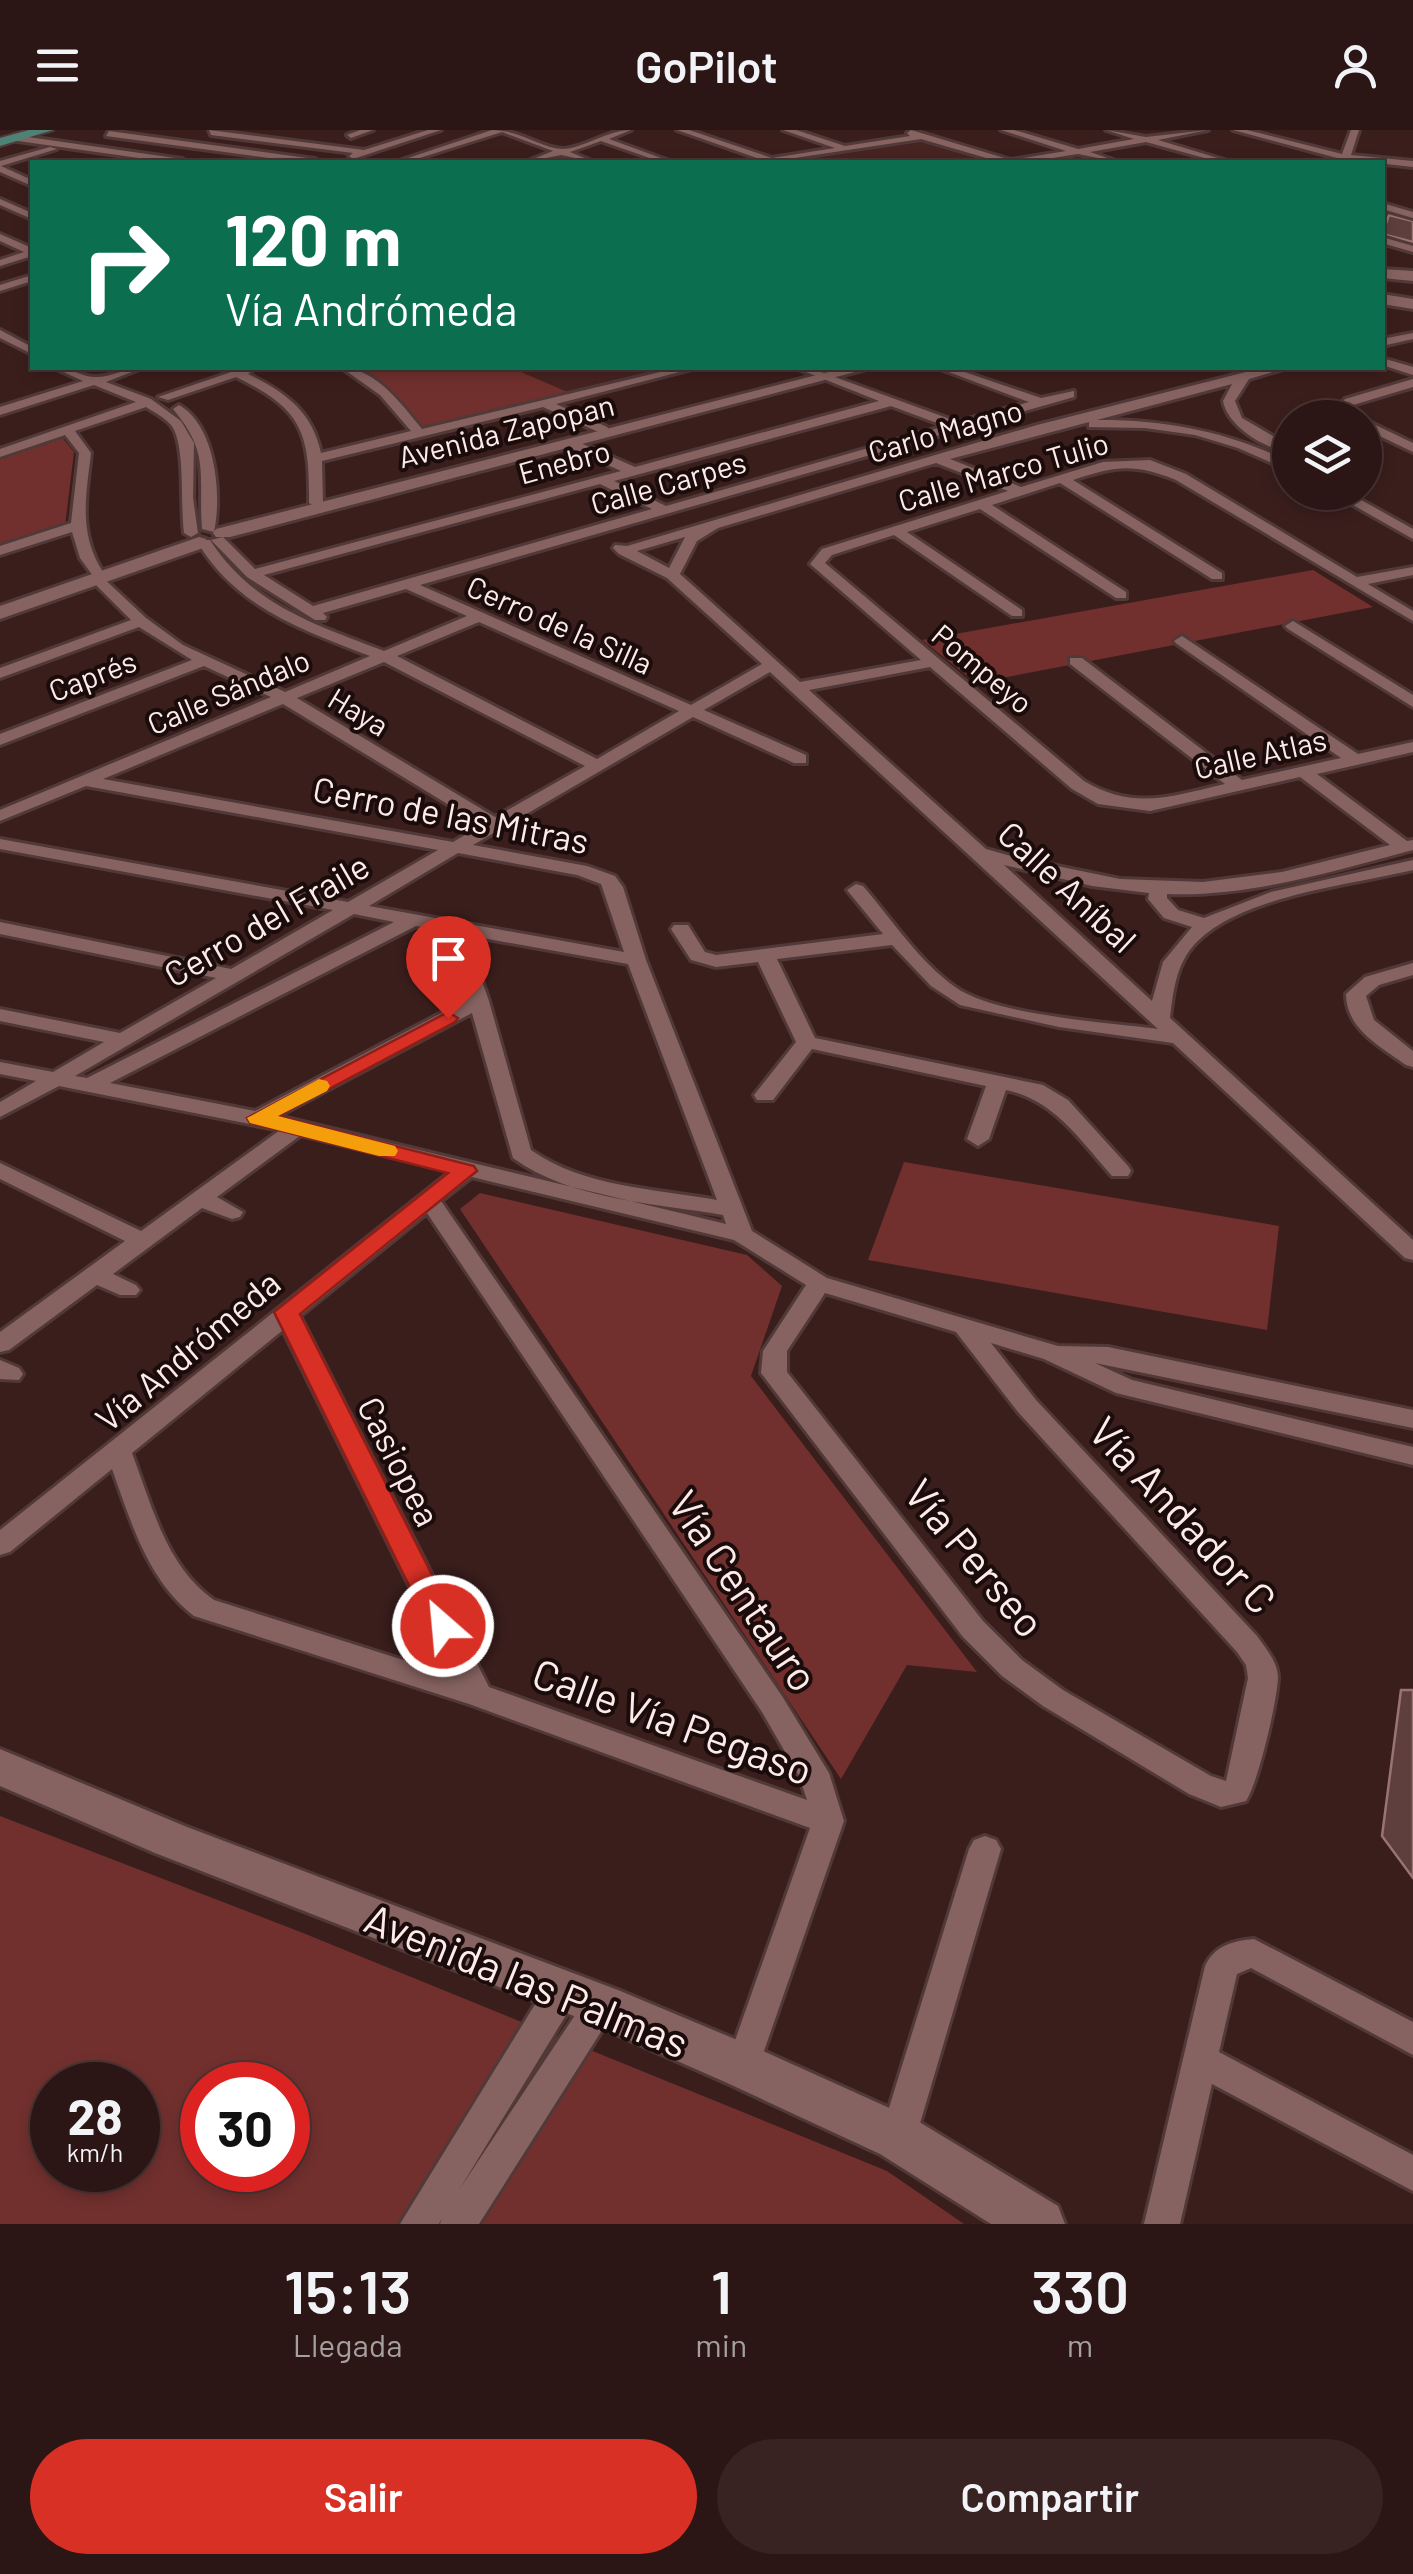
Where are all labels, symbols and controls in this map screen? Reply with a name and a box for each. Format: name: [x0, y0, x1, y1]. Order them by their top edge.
icon: menu: [30, 38, 85, 93]
text: GoPilot: [635, 38, 778, 92]
icon: person: [1328, 38, 1383, 93]
text: 120 m: [225, 196, 401, 280]
icon: right: [60, 200, 190, 330]
text: Vía Andrómeda: [225, 281, 518, 335]
street label: Avenida Zapopan: [394, 386, 618, 474]
street label: Carlo Magno: [864, 391, 1026, 469]
map controls: [1272, 400, 1382, 510]
button: layers: [1272, 400, 1382, 510]
street label: Calle Marco Tulio: [894, 424, 1112, 518]
street label: Enebro: [514, 431, 614, 491]
street label: Calle Carpes: [586, 443, 750, 521]
street label: Cerro de la Silla: [462, 567, 658, 681]
street label: Pompeyo: [925, 616, 1041, 720]
street label: Calle Sándalo: [141, 641, 315, 741]
street label: Caprés: [43, 642, 141, 708]
street label: Haya: [322, 679, 396, 743]
street label: Calle Atlas: [1190, 720, 1330, 786]
street label: Cerro de las Mitras: [310, 767, 592, 861]
street label: Calle Aníbal: [990, 812, 1146, 960]
street label: Cerro del Fraile: [156, 843, 376, 995]
pin: [406, 916, 491, 1019]
icon: arrive: [421, 931, 476, 986]
street label: Vía Andrómeda: [86, 1261, 288, 1439]
street label: Casiopea: [350, 1389, 450, 1533]
street label: Vía Andador C: [1080, 1405, 1288, 1623]
street label: Vía Perseo: [896, 1468, 1056, 1646]
street label: Vía Centauro: [660, 1480, 830, 1700]
position arrow: [391, 1574, 495, 1678]
street label: Calle Vía Pegaso: [526, 1646, 820, 1795]
street label: Avenida las Palmas: [358, 1891, 696, 2067]
speed limit sign: 30: [180, 2062, 310, 2192]
text: 28: [67, 2085, 123, 2145]
text: km/h: [67, 2137, 123, 2167]
text: 15:13: [284, 2254, 411, 2326]
text: 1: [711, 2254, 732, 2326]
text: 330: [1031, 2254, 1129, 2326]
text: Llegada: [293, 2325, 403, 2363]
text: min: [695, 2325, 747, 2363]
text: m: [1067, 2325, 1093, 2363]
button: Salir: [30, 2439, 697, 2554]
button: Compartir: [717, 2439, 1383, 2554]

